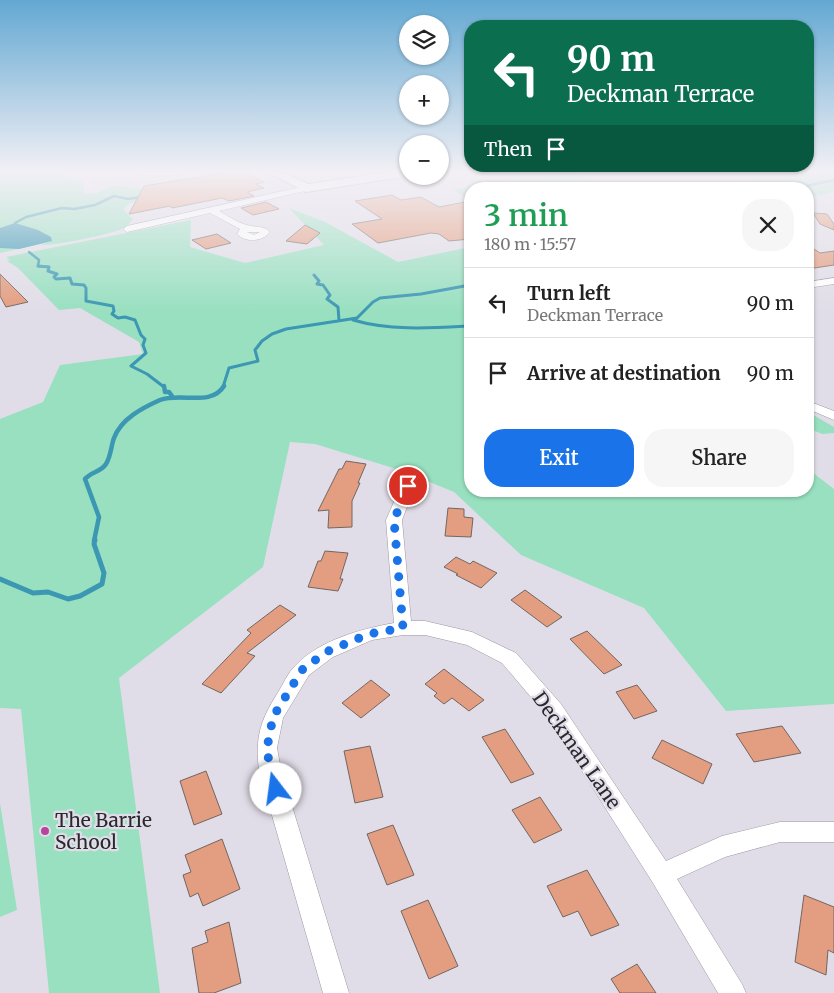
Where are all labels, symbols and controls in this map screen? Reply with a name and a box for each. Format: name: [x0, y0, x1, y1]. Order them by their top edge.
map controls: [399, 15, 449, 185]
button: layers: [399, 15, 449, 65]
text: 90 m: [567, 37, 655, 81]
icon: left: [484, 40, 549, 105]
button: +: [399, 75, 449, 125]
text: Deckman Terrace: [567, 80, 754, 108]
button: −: [399, 135, 449, 185]
icon: arrive: [542, 135, 570, 163]
text: Then: [484, 137, 532, 161]
text: 3 min: [484, 196, 568, 234]
button: close: [742, 199, 794, 251]
text: 180 m · 15:57: [484, 234, 576, 254]
text: Turn left: [527, 281, 611, 305]
icon: left: [484, 289, 512, 317]
text: 90 m: [747, 291, 794, 315]
text: Deckman Terrace: [527, 305, 663, 325]
icon: arrive: [484, 359, 512, 387]
text: Arrive at destination: [527, 361, 721, 385]
text: 90 m: [747, 361, 794, 385]
button: Exit: [484, 429, 634, 487]
button: Share: [644, 429, 794, 487]
pin: [387, 465, 429, 507]
icon: arrive: [394, 472, 422, 500]
street label: Deckman Lane: [528, 687, 626, 813]
position arrow: [249, 762, 301, 814]
place label: The Barrie School: [55, 808, 152, 854]
marker: The Barrie School: [39, 825, 51, 837]

